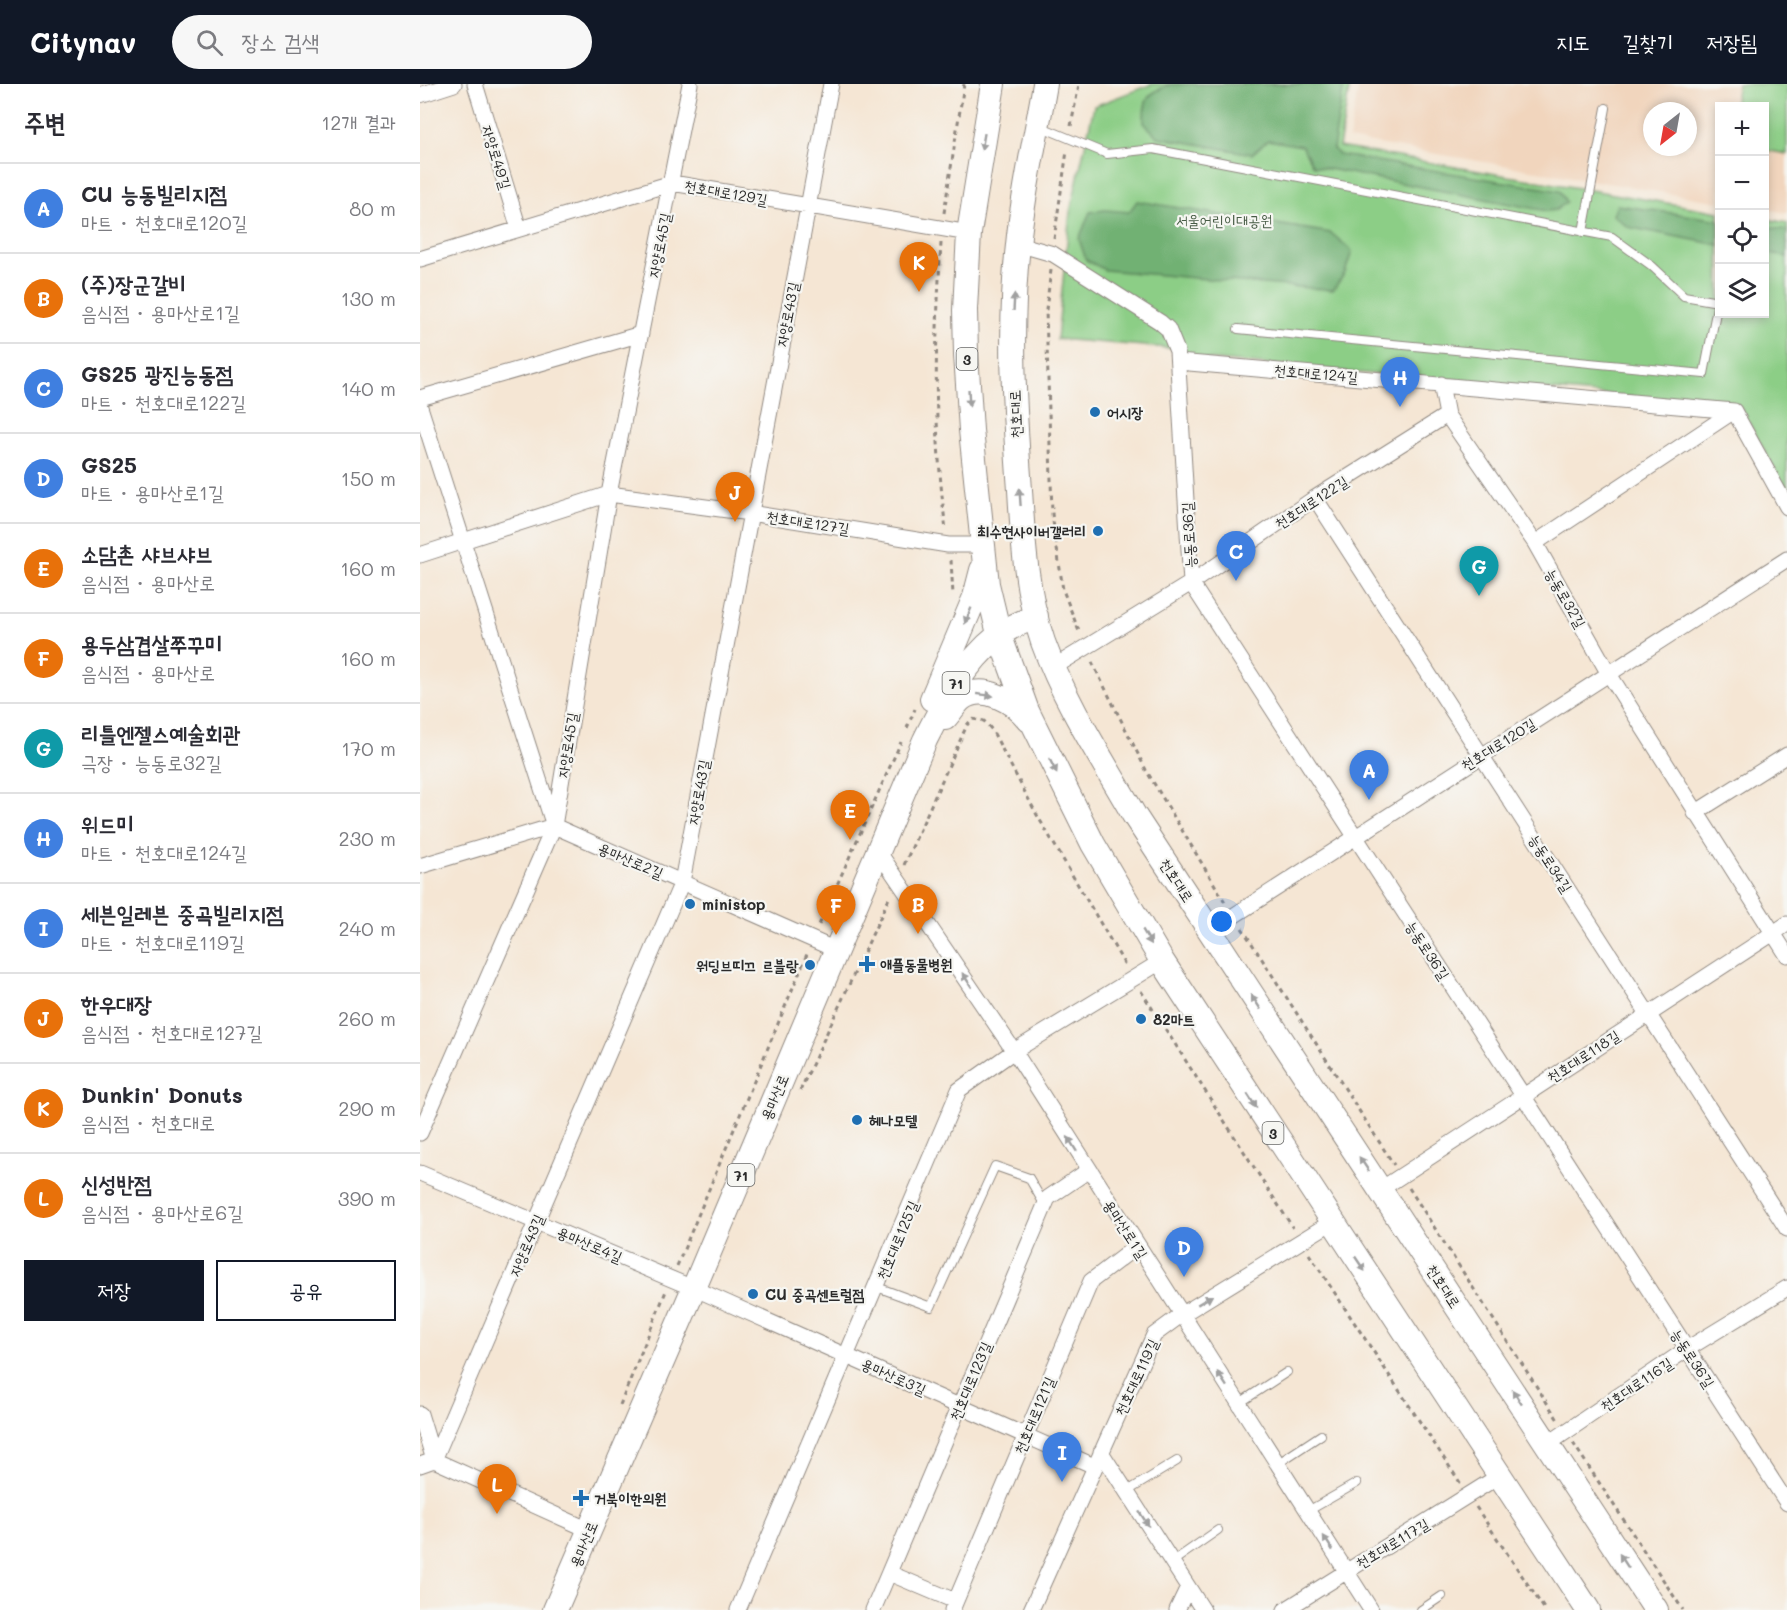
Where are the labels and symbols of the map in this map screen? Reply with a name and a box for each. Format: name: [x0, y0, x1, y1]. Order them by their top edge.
north arrow: [1643, 102, 1697, 156]
street label: 자양로49길: [478, 123, 516, 191]
one-way arrow: [978, 132, 987, 151]
street label: 천호대로129길: [683, 175, 769, 209]
park label: 서울어린이대공원: [1176, 210, 1272, 230]
street label: 자양로45길: [643, 211, 675, 279]
pin: K: [900, 242, 938, 292]
street label: 자양로43길: [771, 280, 803, 348]
one-way arrow: [1010, 293, 1019, 312]
road number: 3: [956, 348, 978, 370]
pin: H: [1380, 358, 1420, 407]
street label: 천호대로124길: [1273, 359, 1359, 387]
one-way arrow: [964, 389, 974, 408]
street label: 천호대로: [1004, 390, 1026, 438]
place label: 어시장: [1107, 402, 1143, 422]
marker: 어시장: [1088, 405, 1102, 419]
street label: 천호대로122길: [1270, 471, 1352, 533]
pin: J: [716, 472, 754, 522]
one-way arrow: [1015, 487, 1025, 506]
street label: 능동로36길: [1176, 501, 1200, 569]
street label: 천호대로127길: [765, 506, 851, 538]
place label: 최수현사이버갤러리: [977, 521, 1086, 541]
marker: 최수현사이버갤러리: [1091, 524, 1105, 538]
pin: C: [1216, 532, 1256, 581]
pin: G: [1460, 546, 1498, 596]
street label: 능동로32길: [1541, 565, 1591, 631]
one-way arrow: [962, 607, 972, 625]
road number: 71: [942, 672, 970, 694]
one-way arrow: [975, 690, 994, 699]
street label: 자양로45길: [552, 711, 582, 779]
street label: 천호대로120길: [1457, 713, 1539, 775]
pin: A: [1350, 750, 1388, 800]
one-way arrow: [1047, 757, 1057, 775]
street label: 자양로43길: [682, 758, 714, 826]
pin: E: [830, 790, 870, 840]
street label: 능동로34길: [1525, 830, 1577, 896]
street label: 용마산로2길: [595, 837, 667, 883]
street label: 천호대로: [1155, 854, 1199, 906]
pin: B: [898, 884, 938, 934]
pin: F: [816, 886, 856, 935]
place label: ministop: [702, 894, 765, 914]
marker: ministop: [683, 897, 697, 911]
your location: [1207, 907, 1236, 936]
street label: 능동로36길: [1402, 917, 1454, 983]
one-way arrow: [1142, 929, 1153, 945]
place label: 애플동물병원: [880, 954, 952, 974]
place label: 워딩브띠끄 르블랑: [696, 955, 799, 975]
marker: 애플동물병원: [858, 955, 876, 973]
marker: 워딩브띠끄 르블랑: [803, 958, 817, 972]
one-way arrow: [961, 972, 972, 989]
one-way arrow: [1251, 994, 1262, 1010]
place label: 82마트: [1153, 1009, 1195, 1029]
marker: 82마트: [1134, 1012, 1148, 1026]
street label: 천호대로118길: [1543, 1025, 1623, 1087]
street label: 용마산로: [755, 1071, 793, 1123]
one-way arrow: [1246, 1093, 1257, 1109]
place label: 헤나모텔: [869, 1110, 917, 1130]
marker: 헤나모텔: [850, 1113, 864, 1127]
road number: 3: [1262, 1122, 1284, 1144]
one-way arrow: [1067, 1136, 1078, 1152]
one-way arrow: [1358, 1157, 1370, 1173]
road number: 71: [728, 1164, 754, 1186]
street label: 용마산로1길: [1099, 1195, 1153, 1263]
street label: 천호대로125길: [871, 1197, 923, 1283]
street label: 자양로43길: [504, 1211, 548, 1279]
street label: 용마산로4길: [554, 1221, 626, 1267]
pin: D: [1164, 1228, 1203, 1277]
one-way arrow: [1354, 1255, 1365, 1272]
street label: 천호대로: [1422, 1260, 1466, 1312]
place label: CU 중곡센트럴점: [765, 1284, 865, 1304]
marker: CU 중곡센트럴점: [746, 1287, 760, 1301]
one-way arrow: [1197, 1295, 1214, 1305]
street label: 능동로36길: [1667, 1325, 1719, 1391]
street label: 천호대로119길: [1109, 1335, 1163, 1419]
street label: 천호대로123길: [944, 1338, 996, 1424]
street label: 용마산로3길: [858, 1353, 930, 1399]
street label: 천호대로116길: [1596, 1353, 1676, 1415]
one-way arrow: [1217, 1371, 1228, 1387]
street label: 천호대로121길: [1009, 1373, 1059, 1457]
one-way arrow: [1512, 1389, 1523, 1406]
pin: I: [1042, 1432, 1082, 1482]
pin: L: [478, 1464, 517, 1514]
place label: 거북이한의원: [594, 1488, 666, 1508]
marker: 거북이한의원: [572, 1489, 590, 1507]
one-way arrow: [1138, 1511, 1149, 1527]
street label: 천호대로117길: [1352, 1513, 1432, 1573]
street label: 용마산로: [564, 1518, 602, 1570]
one-way arrow: [1323, 1535, 1334, 1551]
one-way arrow: [1619, 1553, 1630, 1569]

